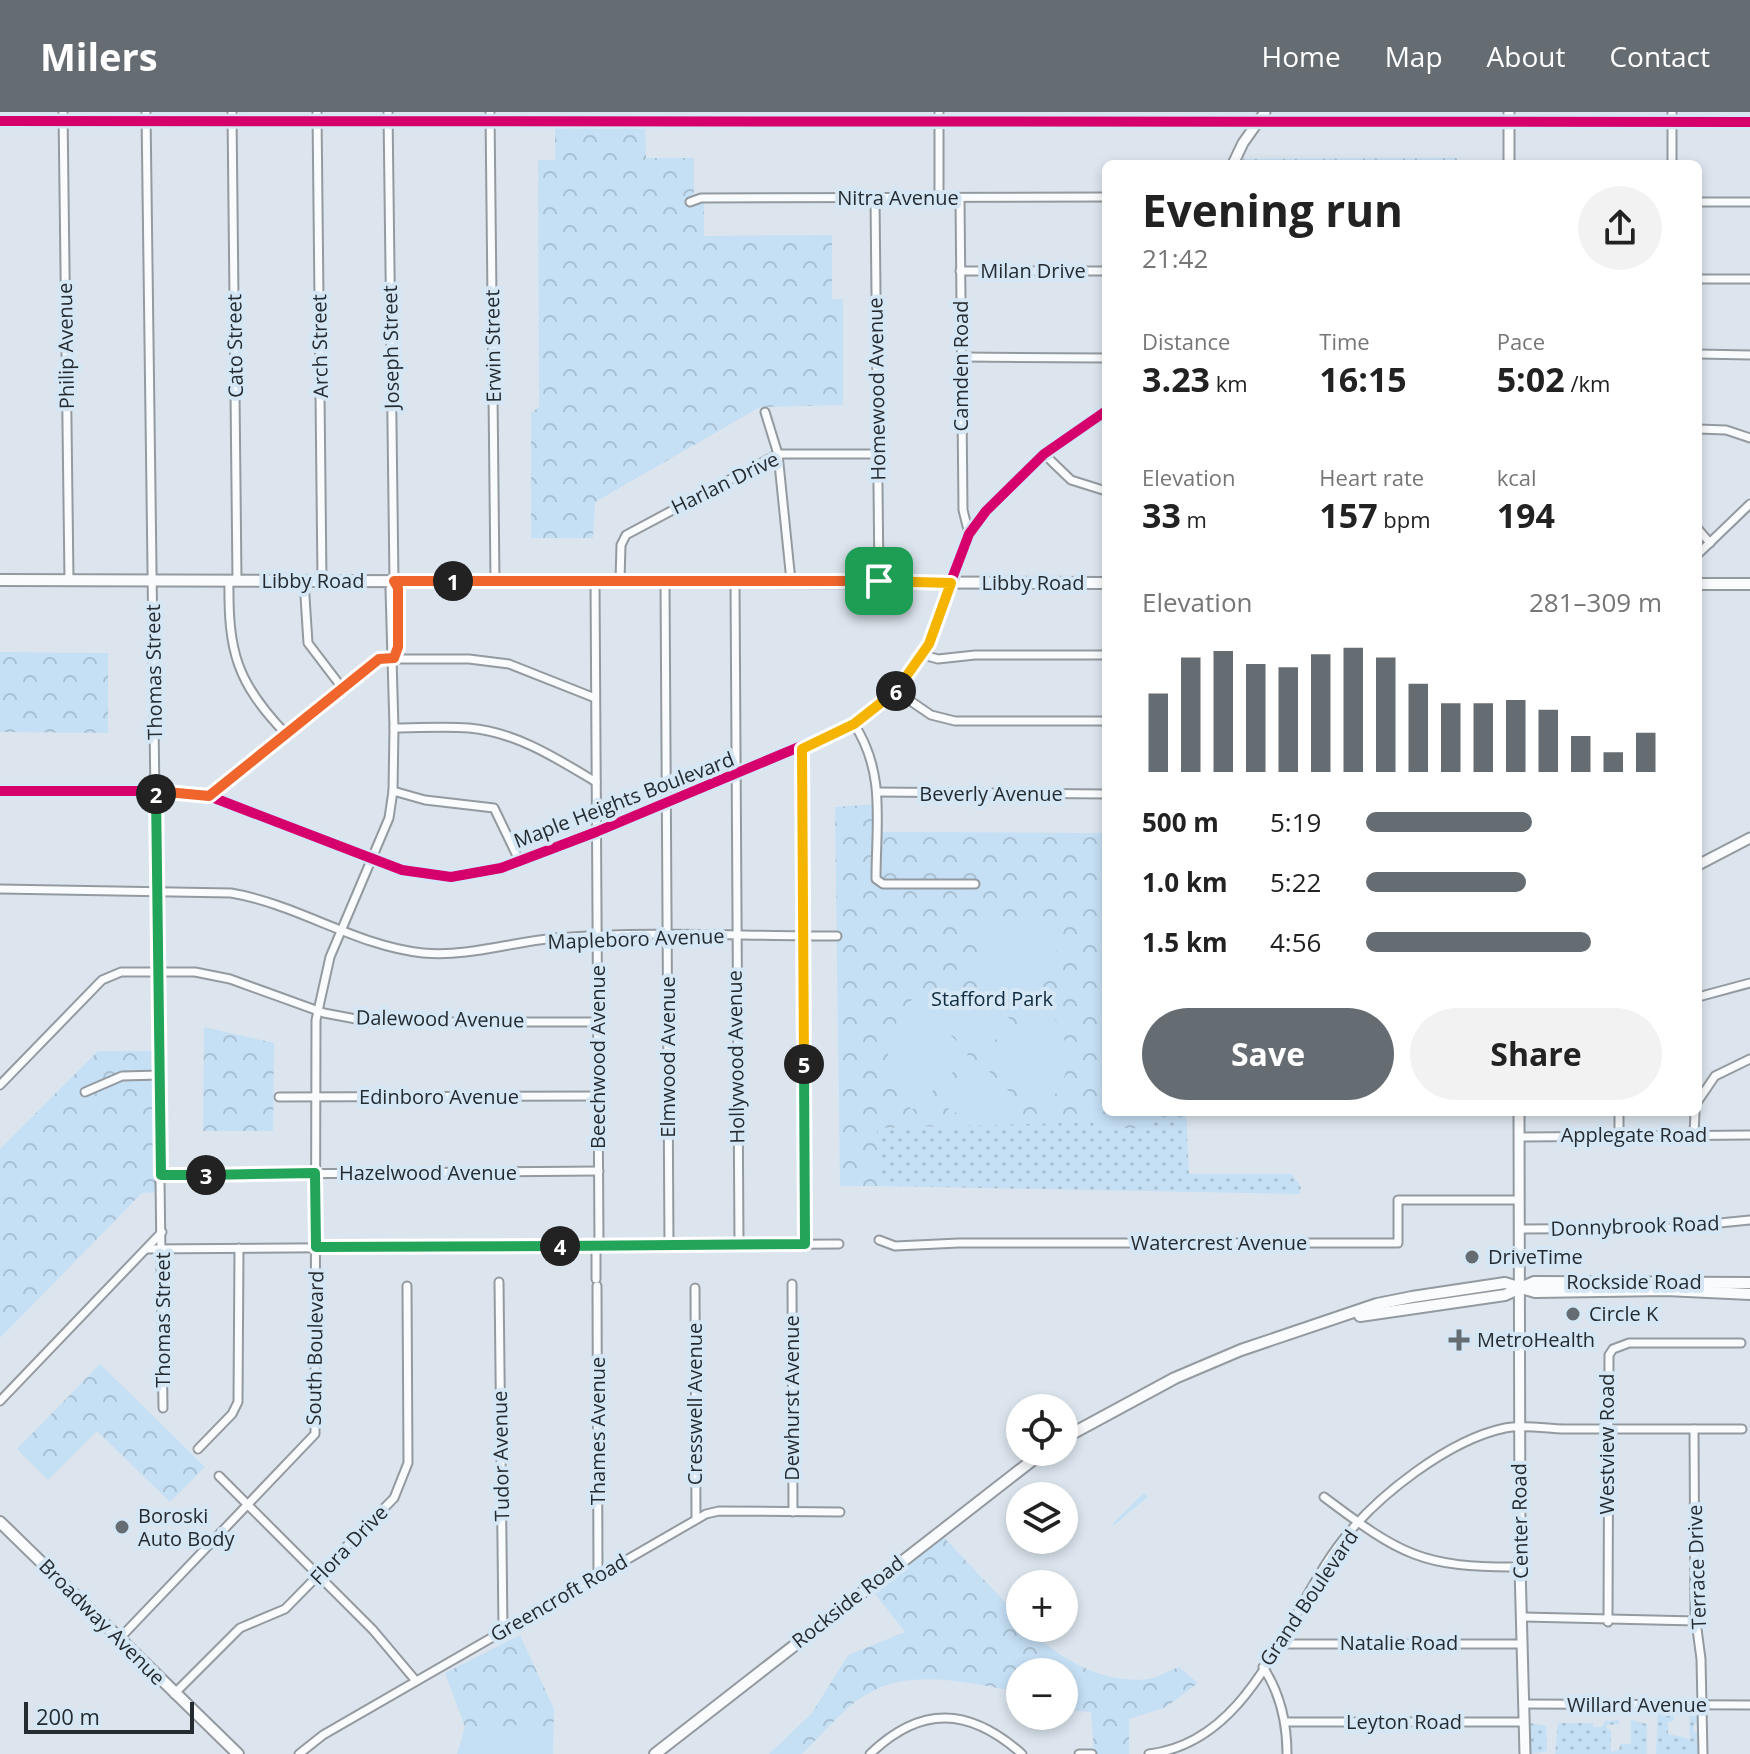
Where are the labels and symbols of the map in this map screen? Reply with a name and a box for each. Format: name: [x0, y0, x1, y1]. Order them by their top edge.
street label: Nitra Avenue: [837, 184, 959, 211]
street label: Milan Drive: [980, 257, 1086, 284]
street label: Philip Avenue: [51, 283, 80, 409]
street label: Joseph Street: [376, 285, 405, 411]
street label: Erwin Street: [478, 289, 507, 403]
street label: Cato Street: [220, 294, 249, 398]
street label: Arch Street: [305, 294, 334, 398]
street label: Homewood Avenue: [861, 297, 892, 481]
street label: Camden Road: [947, 301, 974, 431]
street label: Harlan Drive: [666, 445, 783, 520]
pin: [845, 547, 913, 615]
pin: 1: [433, 561, 473, 601]
street label: Libby Road: [262, 567, 364, 594]
street label: Libby Road: [982, 569, 1084, 596]
street label: Thomas Street: [139, 604, 168, 740]
pin: 6: [876, 671, 916, 711]
street label: Maple Heights Boulevard: [510, 745, 738, 854]
pin: 2: [136, 774, 176, 814]
street label: Beverly Avenue: [919, 780, 1063, 807]
street label: Mapleboro Avenue: [547, 922, 725, 955]
street label: Beechwood Avenue: [584, 965, 611, 1149]
street label: Hollywood Avenue: [720, 970, 751, 1144]
street label: Elmwood Avenue: [654, 976, 681, 1138]
park label: Stafford Park: [931, 985, 1054, 1012]
street label: Dalewood Avenue: [356, 1004, 524, 1033]
pin: 5: [784, 1044, 824, 1084]
street label: Edinboro Avenue: [359, 1083, 519, 1110]
street label: Applegate Road: [1561, 1121, 1707, 1148]
pin: 3: [186, 1155, 226, 1195]
street label: Hazelwood Avenue: [339, 1159, 517, 1186]
street label: Donnybrook Road: [1550, 1209, 1720, 1242]
pin: 4: [540, 1226, 580, 1266]
street label: Watercrest Avenue: [1131, 1229, 1307, 1256]
place label: DriveTime: [1488, 1243, 1583, 1270]
marker: DriveTime: [1463, 1248, 1481, 1266]
street label: Thomas Street: [149, 1252, 176, 1388]
street label: Rockside Road: [1566, 1268, 1702, 1295]
street label: South Boulevard: [300, 1270, 329, 1426]
place label: Circle K: [1589, 1300, 1659, 1327]
marker: Circle K: [1564, 1305, 1582, 1323]
street label: Dewhurst Avenue: [778, 1315, 805, 1481]
street label: Cresswell Avenue: [681, 1323, 708, 1485]
place label: MetroHealth: [1477, 1326, 1595, 1353]
marker: MetroHealth: [1448, 1329, 1470, 1351]
street label: Thames Avenue: [584, 1357, 611, 1505]
street label: Westview Road: [1593, 1373, 1620, 1515]
street label: Tudor Avenue: [486, 1391, 515, 1522]
street label: Center Road: [1505, 1463, 1534, 1579]
street label: Flora Drive: [304, 1499, 393, 1590]
place label: Boroski Auto Body: [138, 1502, 235, 1552]
street label: Terrace Drive: [1681, 1504, 1712, 1630]
marker: Boroski Auto Body: [113, 1518, 131, 1536]
street label: Grand Boulevard: [1253, 1524, 1364, 1671]
street label: Greencroft Road: [485, 1547, 632, 1648]
street label: Rockside Road: [786, 1549, 909, 1654]
street label: Broadway Avenue: [33, 1553, 171, 1691]
street label: Natalie Road: [1340, 1629, 1458, 1656]
street label: Willard Avenue: [1567, 1691, 1707, 1718]
scale bar: [24, 1698, 194, 1734]
street label: Leyton Road: [1346, 1708, 1462, 1735]

